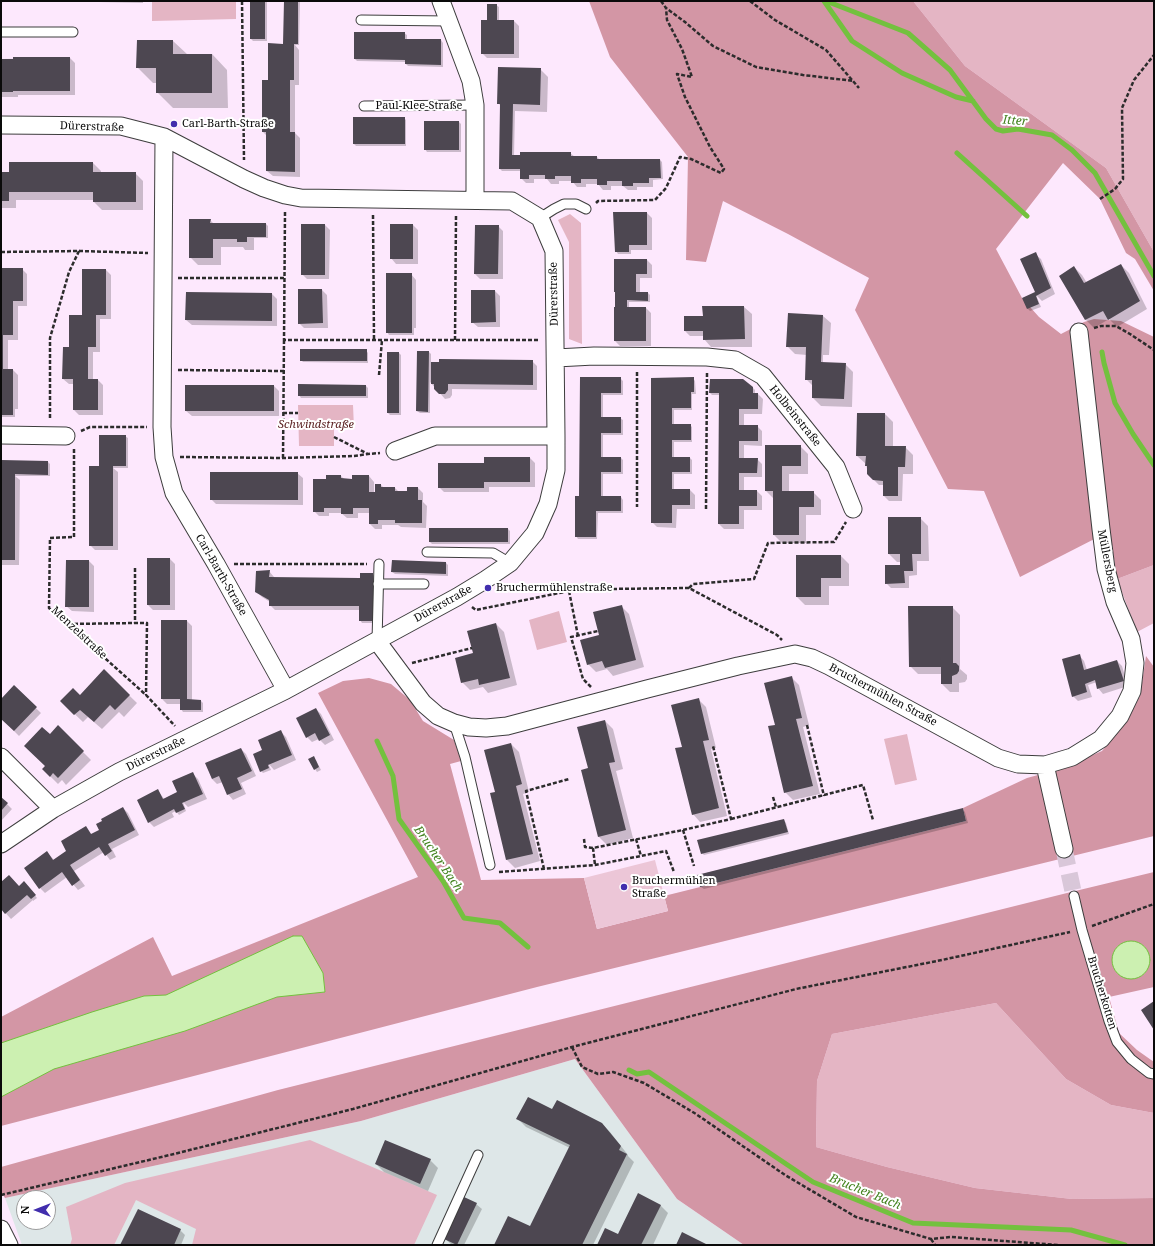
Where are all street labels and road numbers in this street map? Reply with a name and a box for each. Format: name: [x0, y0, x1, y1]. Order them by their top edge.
street label: Paul-Klee-Straße: [376, 99, 462, 113]
street label: Dürerstraße: [60, 119, 124, 135]
street label: Dürerstraße: [547, 262, 561, 326]
street label: Holbeinstraße: [766, 383, 824, 449]
street label: Müllersberg: [1094, 528, 1120, 594]
street label: Carl-Barth-Straße: [192, 532, 250, 618]
street label: Dürerstraße: [412, 583, 474, 625]
street label: Menzelstraße: [48, 604, 110, 662]
street label: Bruchermühlen Straße: [827, 661, 939, 729]
street label: Dürerstraße: [124, 734, 188, 774]
street label: Brucherkotten: [1085, 955, 1119, 1031]

